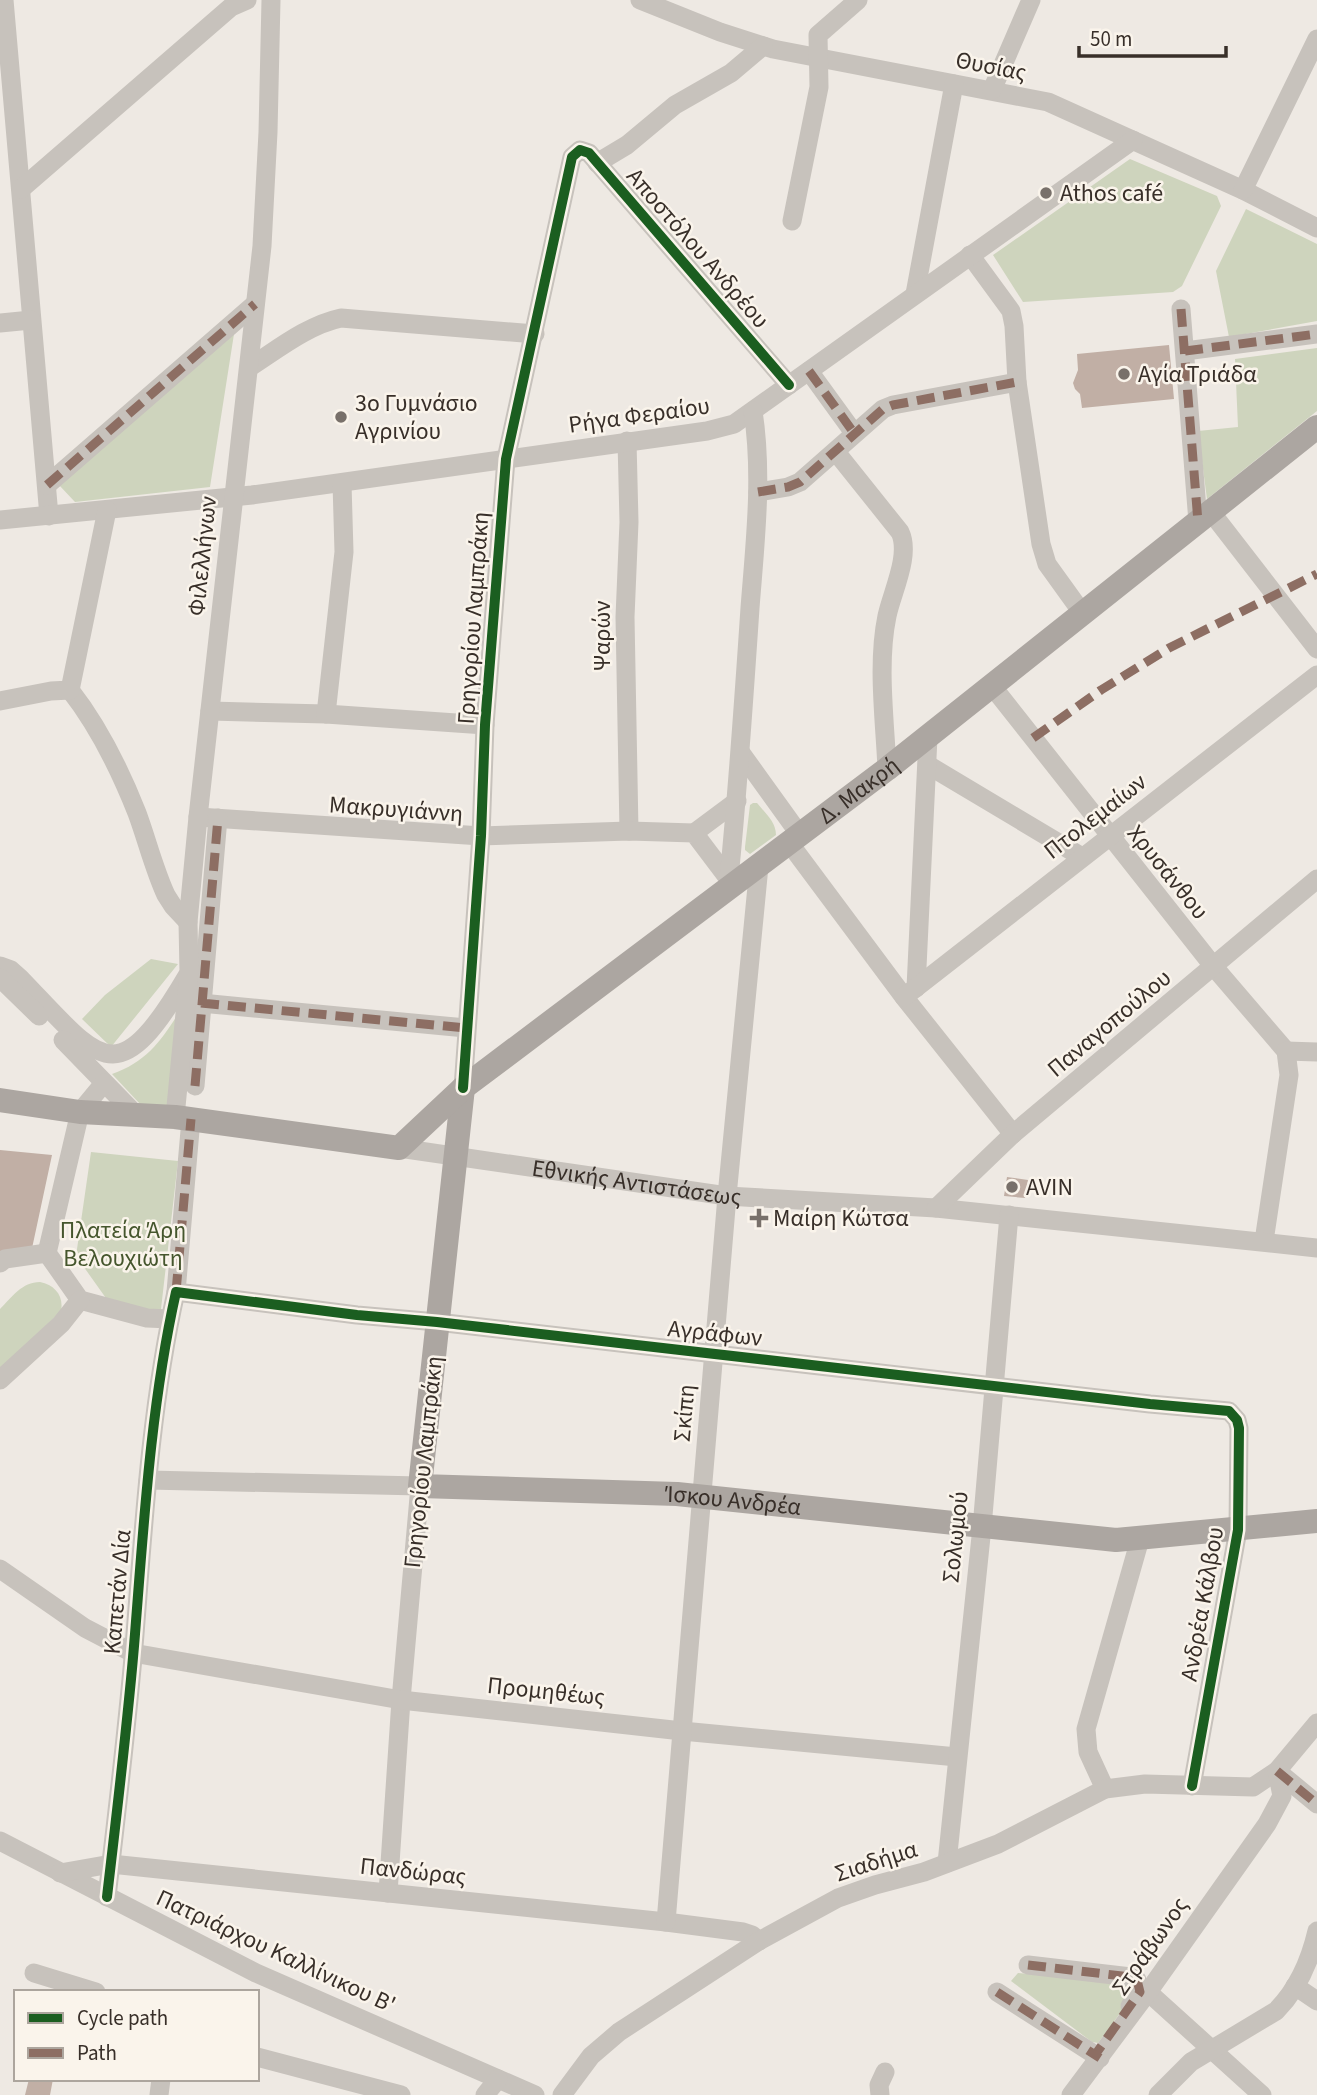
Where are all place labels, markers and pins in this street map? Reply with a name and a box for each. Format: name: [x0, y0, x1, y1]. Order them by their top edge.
place label: Athos café: [1060, 176, 1163, 211]
marker: Athos café: [1038, 185, 1054, 201]
place label: Αγία Τριάδα: [1138, 357, 1257, 392]
marker: Αγία Τριάδα: [1116, 366, 1132, 382]
place label: 3ο Γυμνάσιο Αγρινίου: [355, 386, 478, 449]
marker: 3ο Γυμνάσιο Αγρινίου: [333, 409, 349, 425]
place label: AVIN: [1026, 1170, 1073, 1205]
marker: AVIN: [1004, 1179, 1020, 1195]
place label: Μαίρη Κώτσα: [773, 1201, 909, 1236]
marker: Μαίρη Κώτσα: [751, 1210, 767, 1226]

